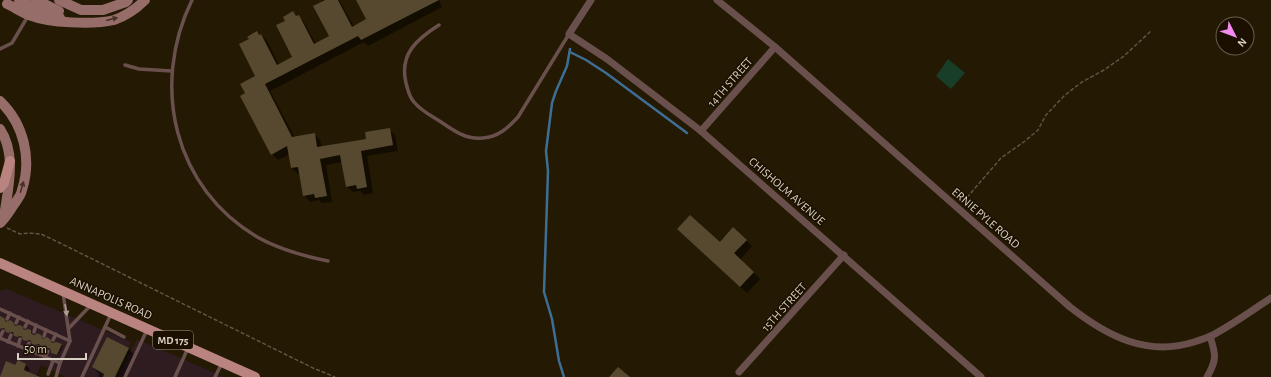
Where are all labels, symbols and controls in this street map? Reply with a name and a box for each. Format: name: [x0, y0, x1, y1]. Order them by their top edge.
one-way arrow: [107, 16, 119, 22]
north arrow: [1215, 16, 1255, 56]
text: N: [1235, 36, 1249, 49]
street label: 14TH STREET: [705, 55, 755, 109]
street label: CHISHOLM AVENUE: [747, 155, 827, 227]
one-way arrow: [19, 181, 25, 193]
street label: ERNIE PYLE ROAD: [950, 185, 1022, 251]
street label: ANNAPOLIS ROAD: [68, 274, 154, 322]
street label: 15TH STREET: [759, 280, 809, 334]
one-way arrow: [63, 304, 69, 316]
road number: MD 175: [153, 331, 193, 349]
scale bar: [18, 335, 86, 361]
text: 50 m: [24, 343, 47, 355]

